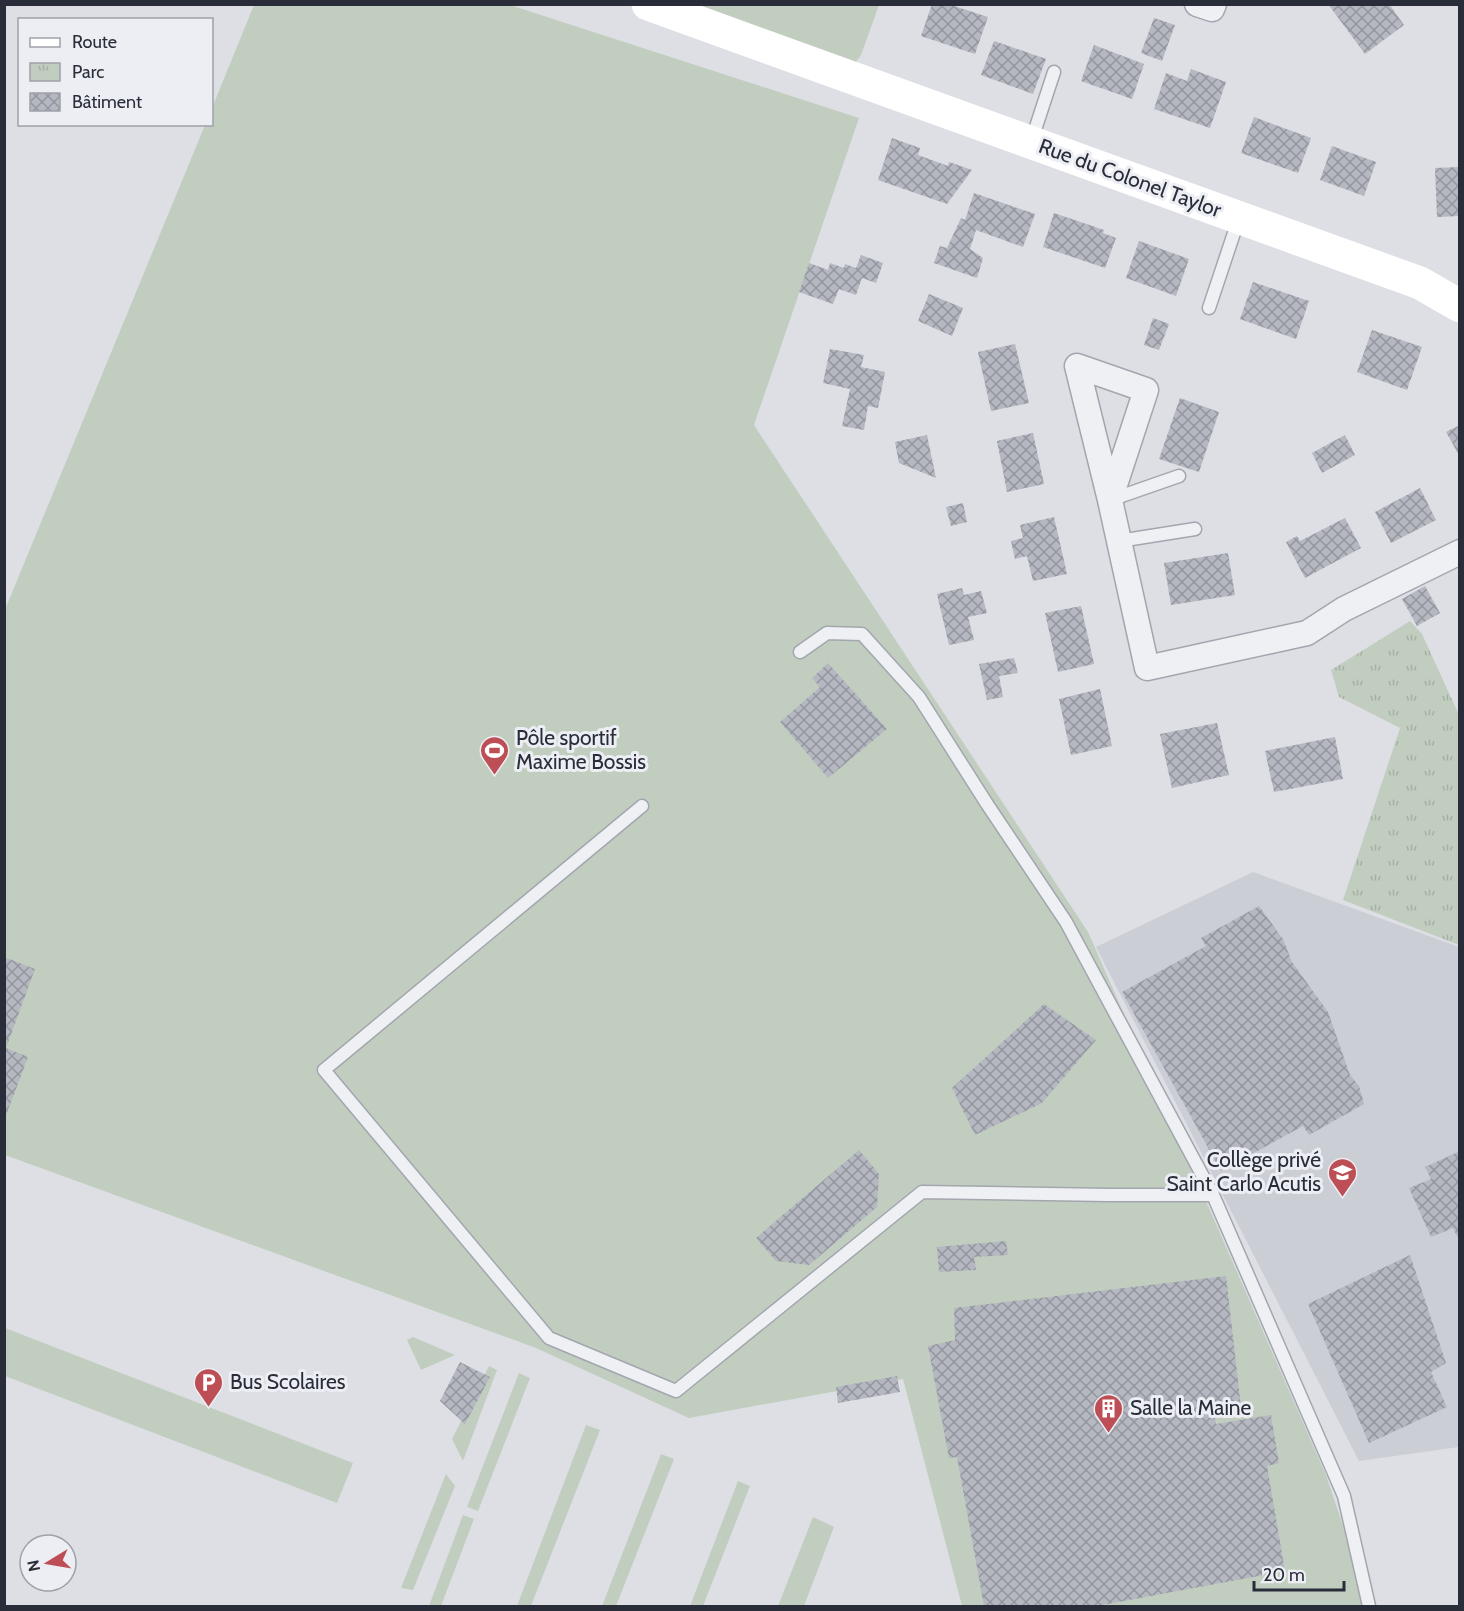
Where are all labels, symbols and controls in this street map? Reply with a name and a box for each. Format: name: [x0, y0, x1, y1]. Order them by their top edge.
legend: [18, 18, 213, 126]
text: Route: [72, 31, 117, 53]
text: Parc: [72, 61, 104, 83]
text: Bâtiment: [72, 91, 142, 113]
street label: Rue du Colonel Taylor: [1036, 133, 1225, 222]
place label: Pôle sportif Maxime Bossis: [516, 725, 646, 774]
sports icon: Pôle sportif Maxime Bossis: [479, 734, 511, 776]
place label: Collège privé Saint Carlo Acutis: [1167, 1147, 1321, 1196]
school or university icon: Collège privé Saint Carlo Acutis: [1326, 1156, 1358, 1198]
parking icon: Bus Scolaires: [193, 1366, 225, 1408]
place label: Bus Scolaires: [230, 1369, 346, 1394]
building icon: Salle la Maine: [1093, 1392, 1125, 1434]
place label: Salle la Maine: [1130, 1395, 1252, 1420]
north arrow: [18, 1533, 78, 1593]
scale bar: [1254, 1554, 1344, 1592]
text: N: [23, 1558, 44, 1573]
text: 20 m: [1263, 1564, 1305, 1586]

